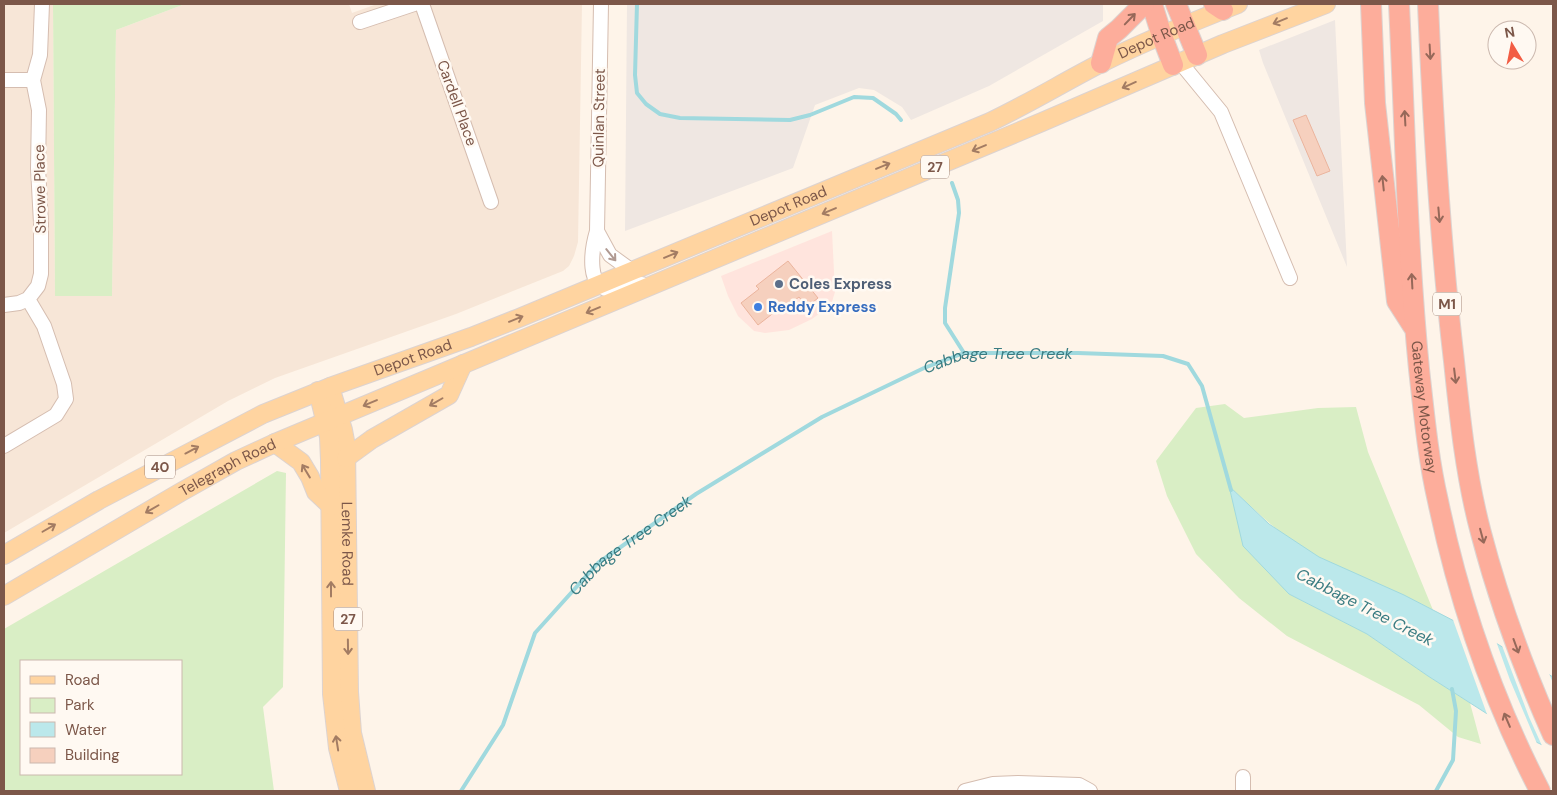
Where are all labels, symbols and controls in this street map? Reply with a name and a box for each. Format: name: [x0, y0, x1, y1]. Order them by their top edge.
street label: Depot Road: [1115, 12, 1198, 63]
one-way arrow: [1124, 12, 1136, 25]
one-way arrow: [1273, 17, 1288, 26]
north arrow: [1487, 20, 1537, 70]
text: N: [1503, 22, 1516, 42]
one-way arrow: [1425, 44, 1435, 60]
street label: Cardell Place: [432, 57, 482, 149]
street label: Quinlan Street: [588, 68, 610, 168]
one-way arrow: [1122, 80, 1137, 90]
one-way arrow: [1400, 111, 1409, 127]
street label: Strowe Place: [29, 144, 51, 234]
one-way arrow: [972, 144, 987, 154]
road number: 27: [921, 156, 949, 178]
one-way arrow: [876, 161, 891, 170]
one-way arrow: [1378, 175, 1388, 191]
street label: Depot Road: [747, 181, 830, 231]
one-way arrow: [1435, 206, 1444, 222]
one-way arrow: [822, 207, 837, 216]
one-way arrow: [605, 248, 616, 261]
one-way arrow: [663, 249, 678, 259]
one-way arrow: [1407, 273, 1417, 289]
place label: Coles Express: [789, 274, 892, 294]
marker: Coles Express: [773, 278, 785, 290]
road number: M1: [1433, 292, 1461, 316]
place label: Reddy Express: [768, 297, 876, 317]
marker: Reddy Express: [752, 301, 764, 313]
one-way arrow: [586, 306, 601, 316]
one-way arrow: [508, 314, 523, 323]
street label: Depot Road: [371, 335, 455, 381]
street label: Gateway Motorway: [1406, 340, 1442, 476]
water label: Cabbage Tree Creek: [920, 343, 1074, 378]
one-way arrow: [1451, 368, 1461, 384]
one-way arrow: [429, 398, 443, 408]
one-way arrow: [363, 399, 378, 409]
street label: Telegraph Road: [176, 434, 279, 501]
one-way arrow: [184, 445, 199, 454]
road number: 40: [145, 456, 175, 478]
one-way arrow: [301, 465, 311, 479]
water label: Cabbage Tree Creek: [564, 489, 696, 600]
street label: Lemke Road: [337, 502, 358, 586]
one-way arrow: [145, 505, 159, 515]
one-way arrow: [42, 523, 56, 533]
one-way arrow: [1478, 528, 1488, 544]
water label: Cabbage Tree Creek: [1293, 563, 1438, 651]
one-way arrow: [326, 581, 336, 597]
road number: 27: [334, 608, 362, 630]
one-way arrow: [1512, 637, 1521, 653]
one-way arrow: [343, 638, 353, 655]
legend: [20, 660, 182, 775]
text: Road: [65, 670, 100, 690]
text: Park: [65, 695, 95, 715]
one-way arrow: [1501, 713, 1511, 728]
text: Water: [65, 720, 107, 740]
one-way arrow: [332, 736, 342, 752]
text: Building: [65, 745, 120, 765]

